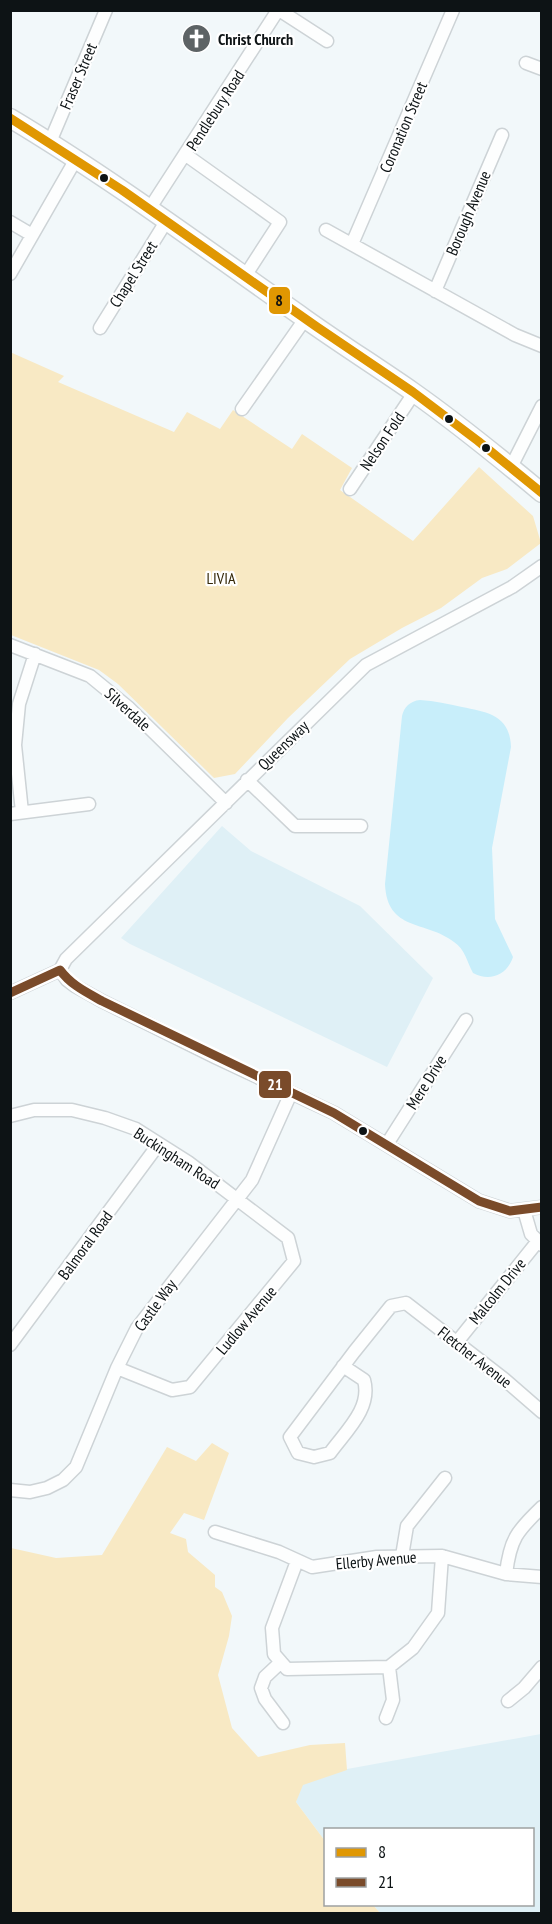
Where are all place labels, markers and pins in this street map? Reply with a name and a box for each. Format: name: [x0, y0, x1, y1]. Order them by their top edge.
church icon: Christ Church: [181, 23, 213, 55]
place label: Christ Church: [218, 29, 293, 49]
unlabelled marker: [98, 172, 110, 184]
unlabelled marker: [443, 413, 455, 425]
unlabelled marker: [480, 442, 492, 454]
unlabelled marker: [357, 1125, 369, 1137]

